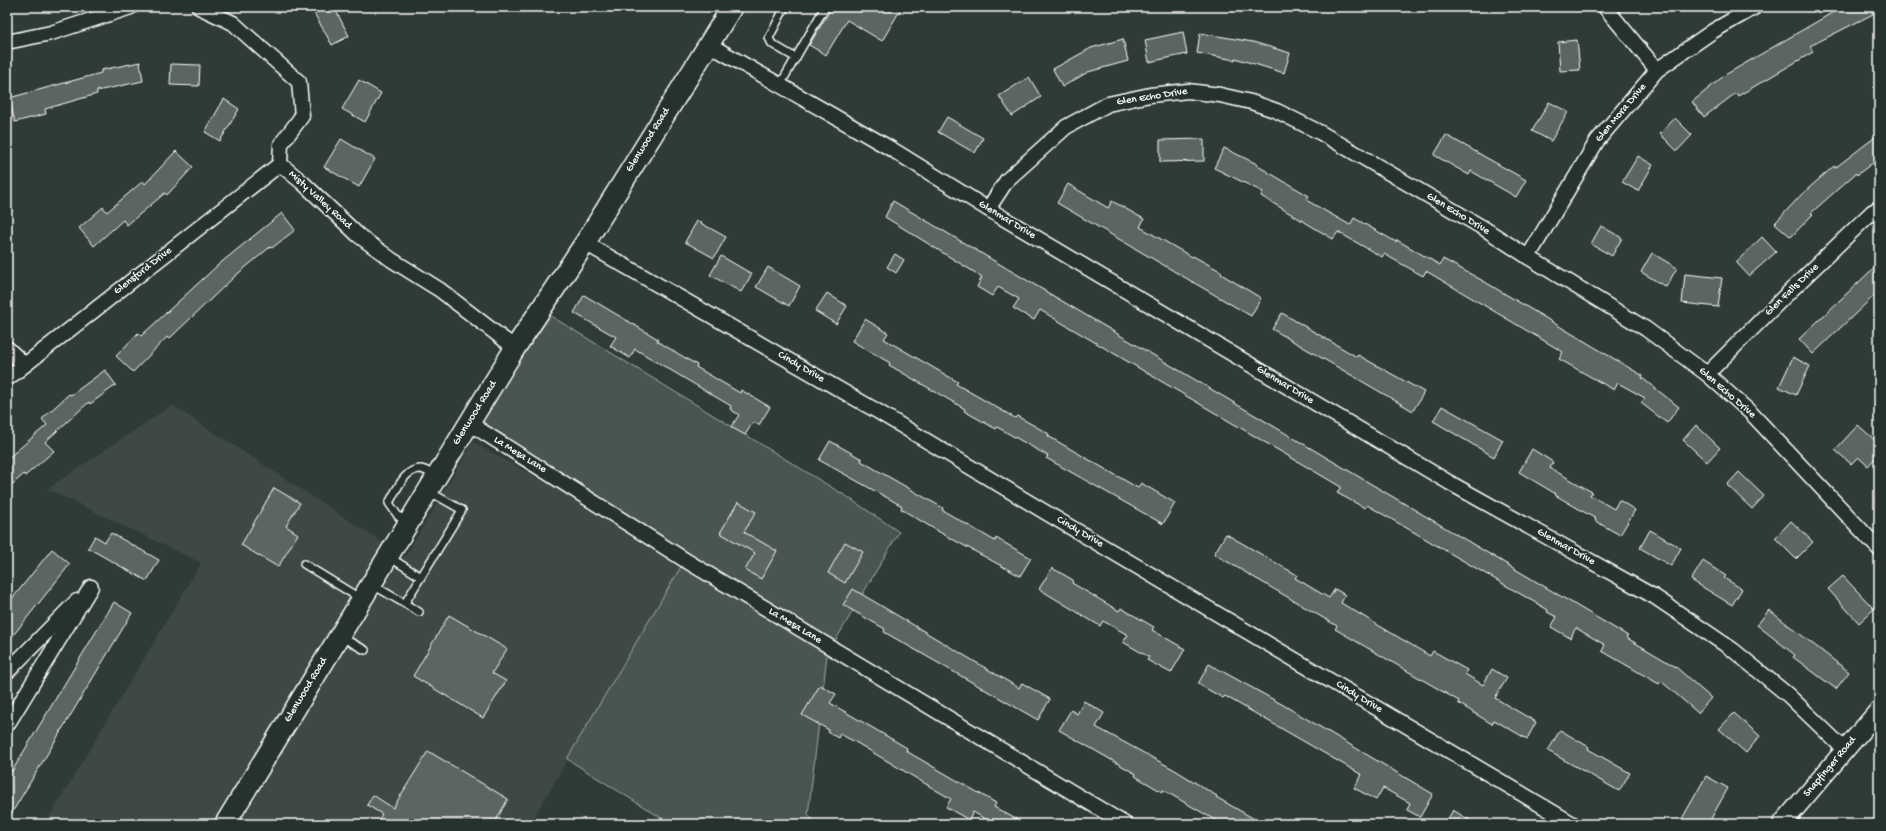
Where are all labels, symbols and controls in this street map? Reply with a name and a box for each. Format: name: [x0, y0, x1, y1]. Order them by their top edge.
street label: Glen Mora Drive: [1593, 81, 1649, 145]
street label: Glen Echo Drive: [1116, 85, 1189, 109]
street label: Glenwood Road: [623, 104, 673, 174]
street label: Misty Valley Road: [286, 168, 355, 233]
street label: Glen Echo Drive: [1424, 190, 1492, 238]
street label: Glenmar Drive: [976, 198, 1038, 242]
street label: Glensford Drive: [111, 244, 175, 297]
street label: Glen Falls Drive: [1763, 261, 1822, 319]
street label: Cindy Drive: [775, 349, 827, 385]
street label: Glenmar Drive: [1254, 363, 1316, 407]
street label: Glen Echo Drive: [1696, 365, 1758, 421]
street label: Glenwood Road: [450, 377, 500, 447]
street label: La Mesa Lane: [491, 434, 549, 476]
street label: Cindy Drive: [1054, 514, 1106, 550]
street label: Glenmar Drive: [1535, 526, 1597, 568]
street label: La Mesa Lane: [766, 605, 824, 647]
street label: Glenwood Road: [282, 654, 331, 725]
street label: Cindy Drive: [1334, 678, 1385, 716]
street label: Snapfinger Road: [1800, 732, 1860, 800]

